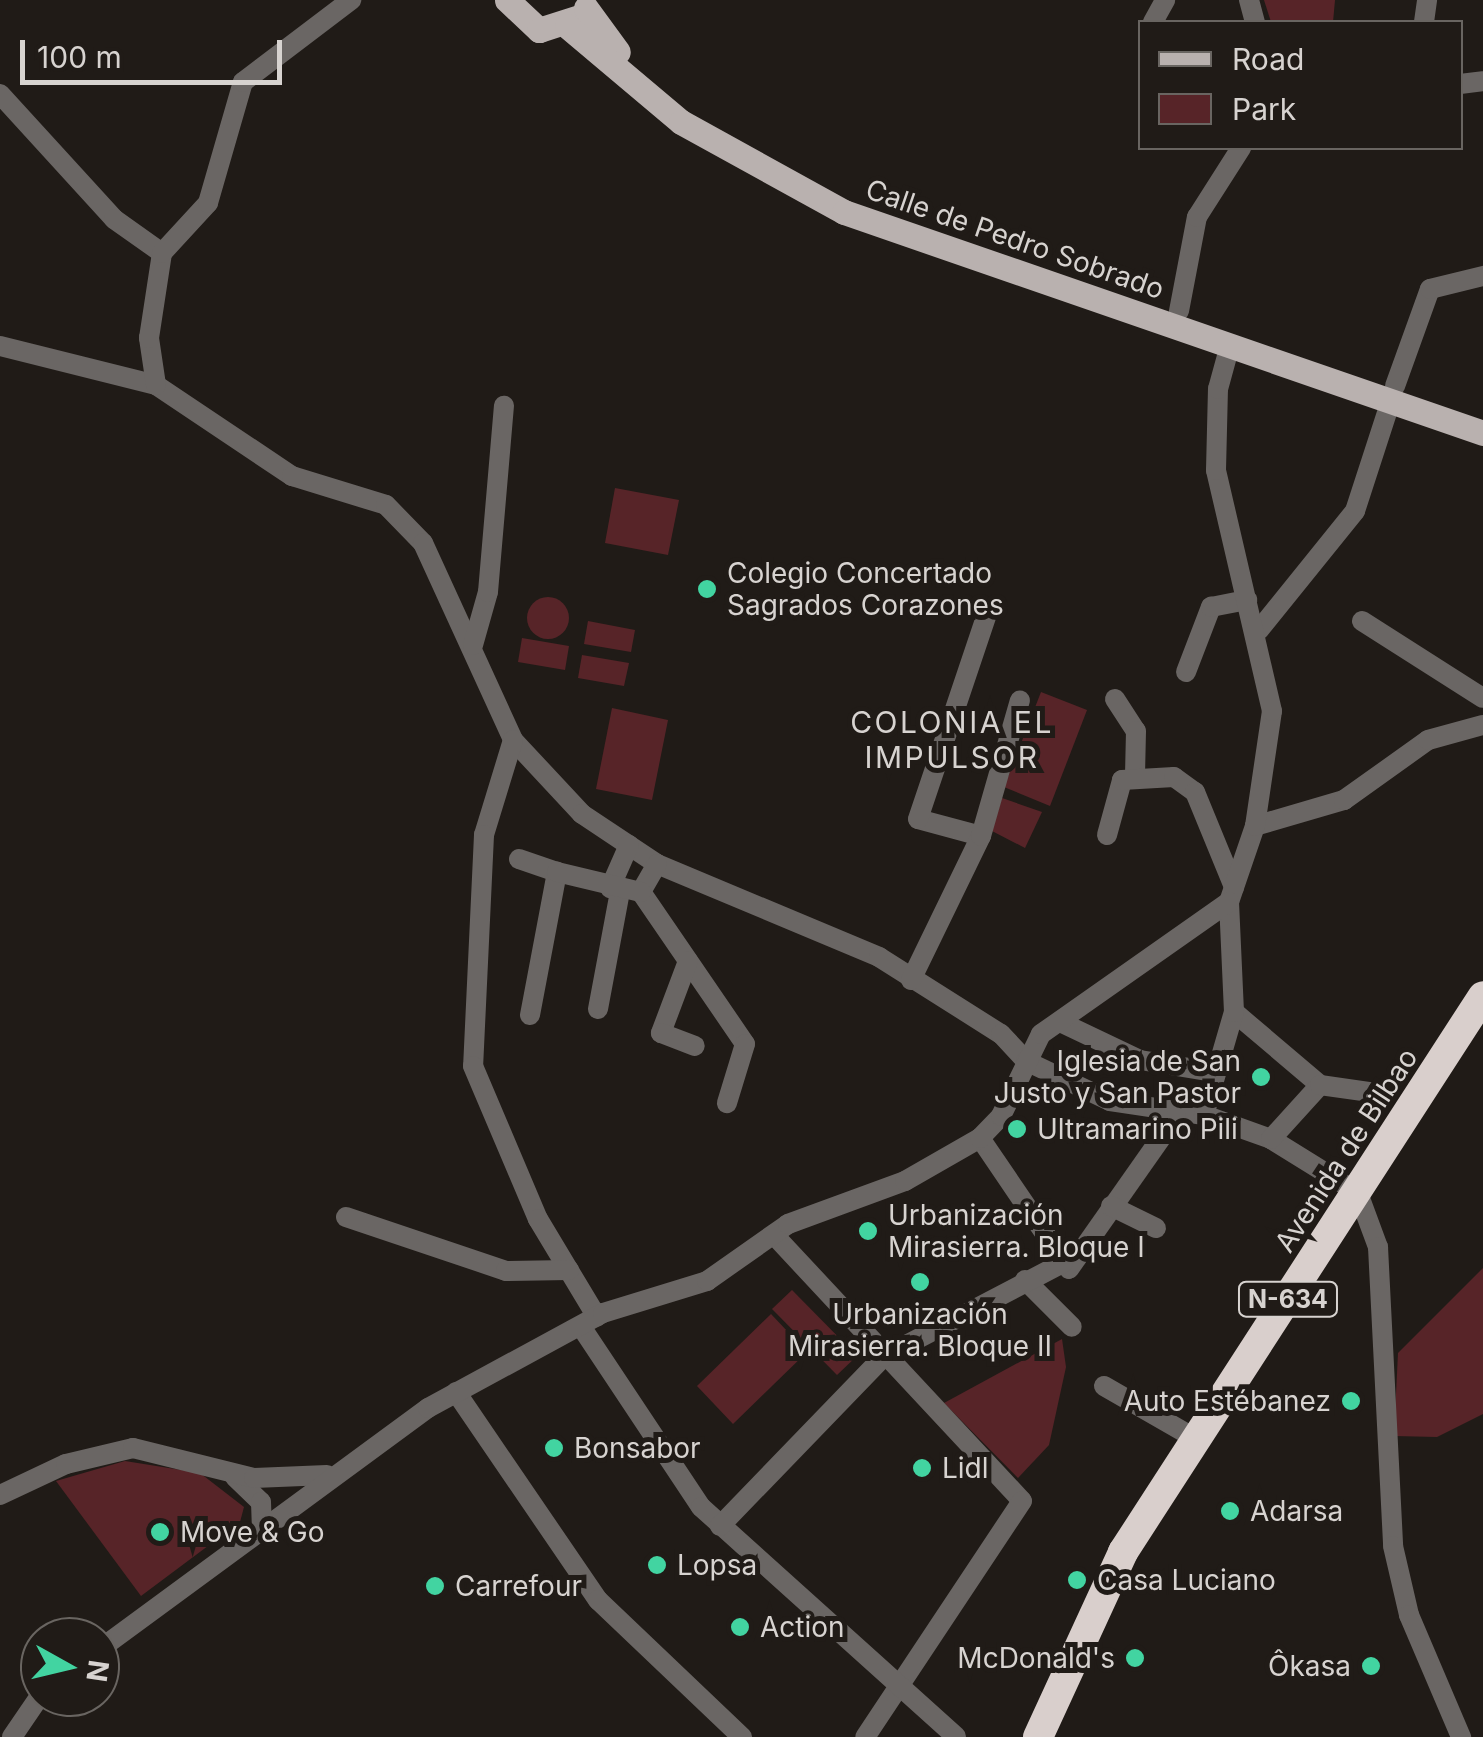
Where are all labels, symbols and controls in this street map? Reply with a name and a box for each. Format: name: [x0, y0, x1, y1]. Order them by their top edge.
scale bar: [25, 20, 288, 82]
legend: [1138, 20, 1463, 150]
text: 100 m: [37, 39, 122, 75]
text: Road: [1232, 41, 1304, 77]
text: Park: [1232, 91, 1296, 127]
street label: Calle de Pedro Sobrado: [861, 172, 1169, 306]
place label: Colegio Concertado Sagrados Corazones: [727, 556, 1004, 622]
marker: Colegio Concertado Sagrados Corazones: [696, 578, 718, 600]
district label: COLONIA EL IMPULSOR: [850, 704, 1054, 774]
street label: Avenida de Bilbao: [1268, 1042, 1424, 1258]
place label: Iglesia de San Justo y San Pastor: [994, 1044, 1241, 1110]
marker: Iglesia de San Justo y San Pastor: [1250, 1066, 1272, 1088]
place label: Ultramarino Pili: [1037, 1112, 1238, 1146]
marker: Ultramarino Pili: [1006, 1118, 1028, 1140]
place label: Urbanización Mirasierra. Bloque I: [888, 1198, 1145, 1264]
marker: Urbanización Mirasierra. Bloque I: [857, 1220, 879, 1242]
marker: Urbanización Mirasierra. Bloque II: [909, 1271, 931, 1293]
road number: N-634: [1236, 1279, 1340, 1319]
place label: Urbanización Mirasierra. Bloque II: [788, 1297, 1052, 1363]
place label: Auto Estébanez: [1124, 1384, 1331, 1418]
marker: Auto Estébanez: [1340, 1390, 1362, 1412]
place label: Bonsabor: [574, 1431, 701, 1465]
marker: Bonsabor: [543, 1437, 565, 1459]
place label: Lidl: [942, 1451, 989, 1485]
marker: Lidl: [911, 1457, 933, 1479]
place label: Adarsa: [1250, 1494, 1343, 1528]
marker: Adarsa: [1219, 1500, 1241, 1522]
place label: Move & Go: [180, 1515, 325, 1549]
marker: Move & Go: [149, 1521, 171, 1543]
place label: Lopsa: [677, 1548, 757, 1582]
marker: Lopsa: [646, 1554, 668, 1576]
place label: Casa Luciano: [1097, 1563, 1276, 1597]
place label: Carrefour: [455, 1569, 582, 1603]
marker: Casa Luciano: [1066, 1569, 1088, 1591]
marker: Carrefour: [424, 1575, 446, 1597]
place label: Action: [760, 1610, 845, 1644]
marker: Action: [729, 1616, 751, 1638]
north arrow: [20, 1617, 120, 1717]
place label: McDonald's: [957, 1641, 1115, 1675]
marker: McDonald's: [1124, 1647, 1146, 1669]
place label: Ôkasa: [1268, 1649, 1351, 1683]
marker: Ôkasa: [1360, 1655, 1382, 1677]
text: N: [79, 1658, 116, 1684]

